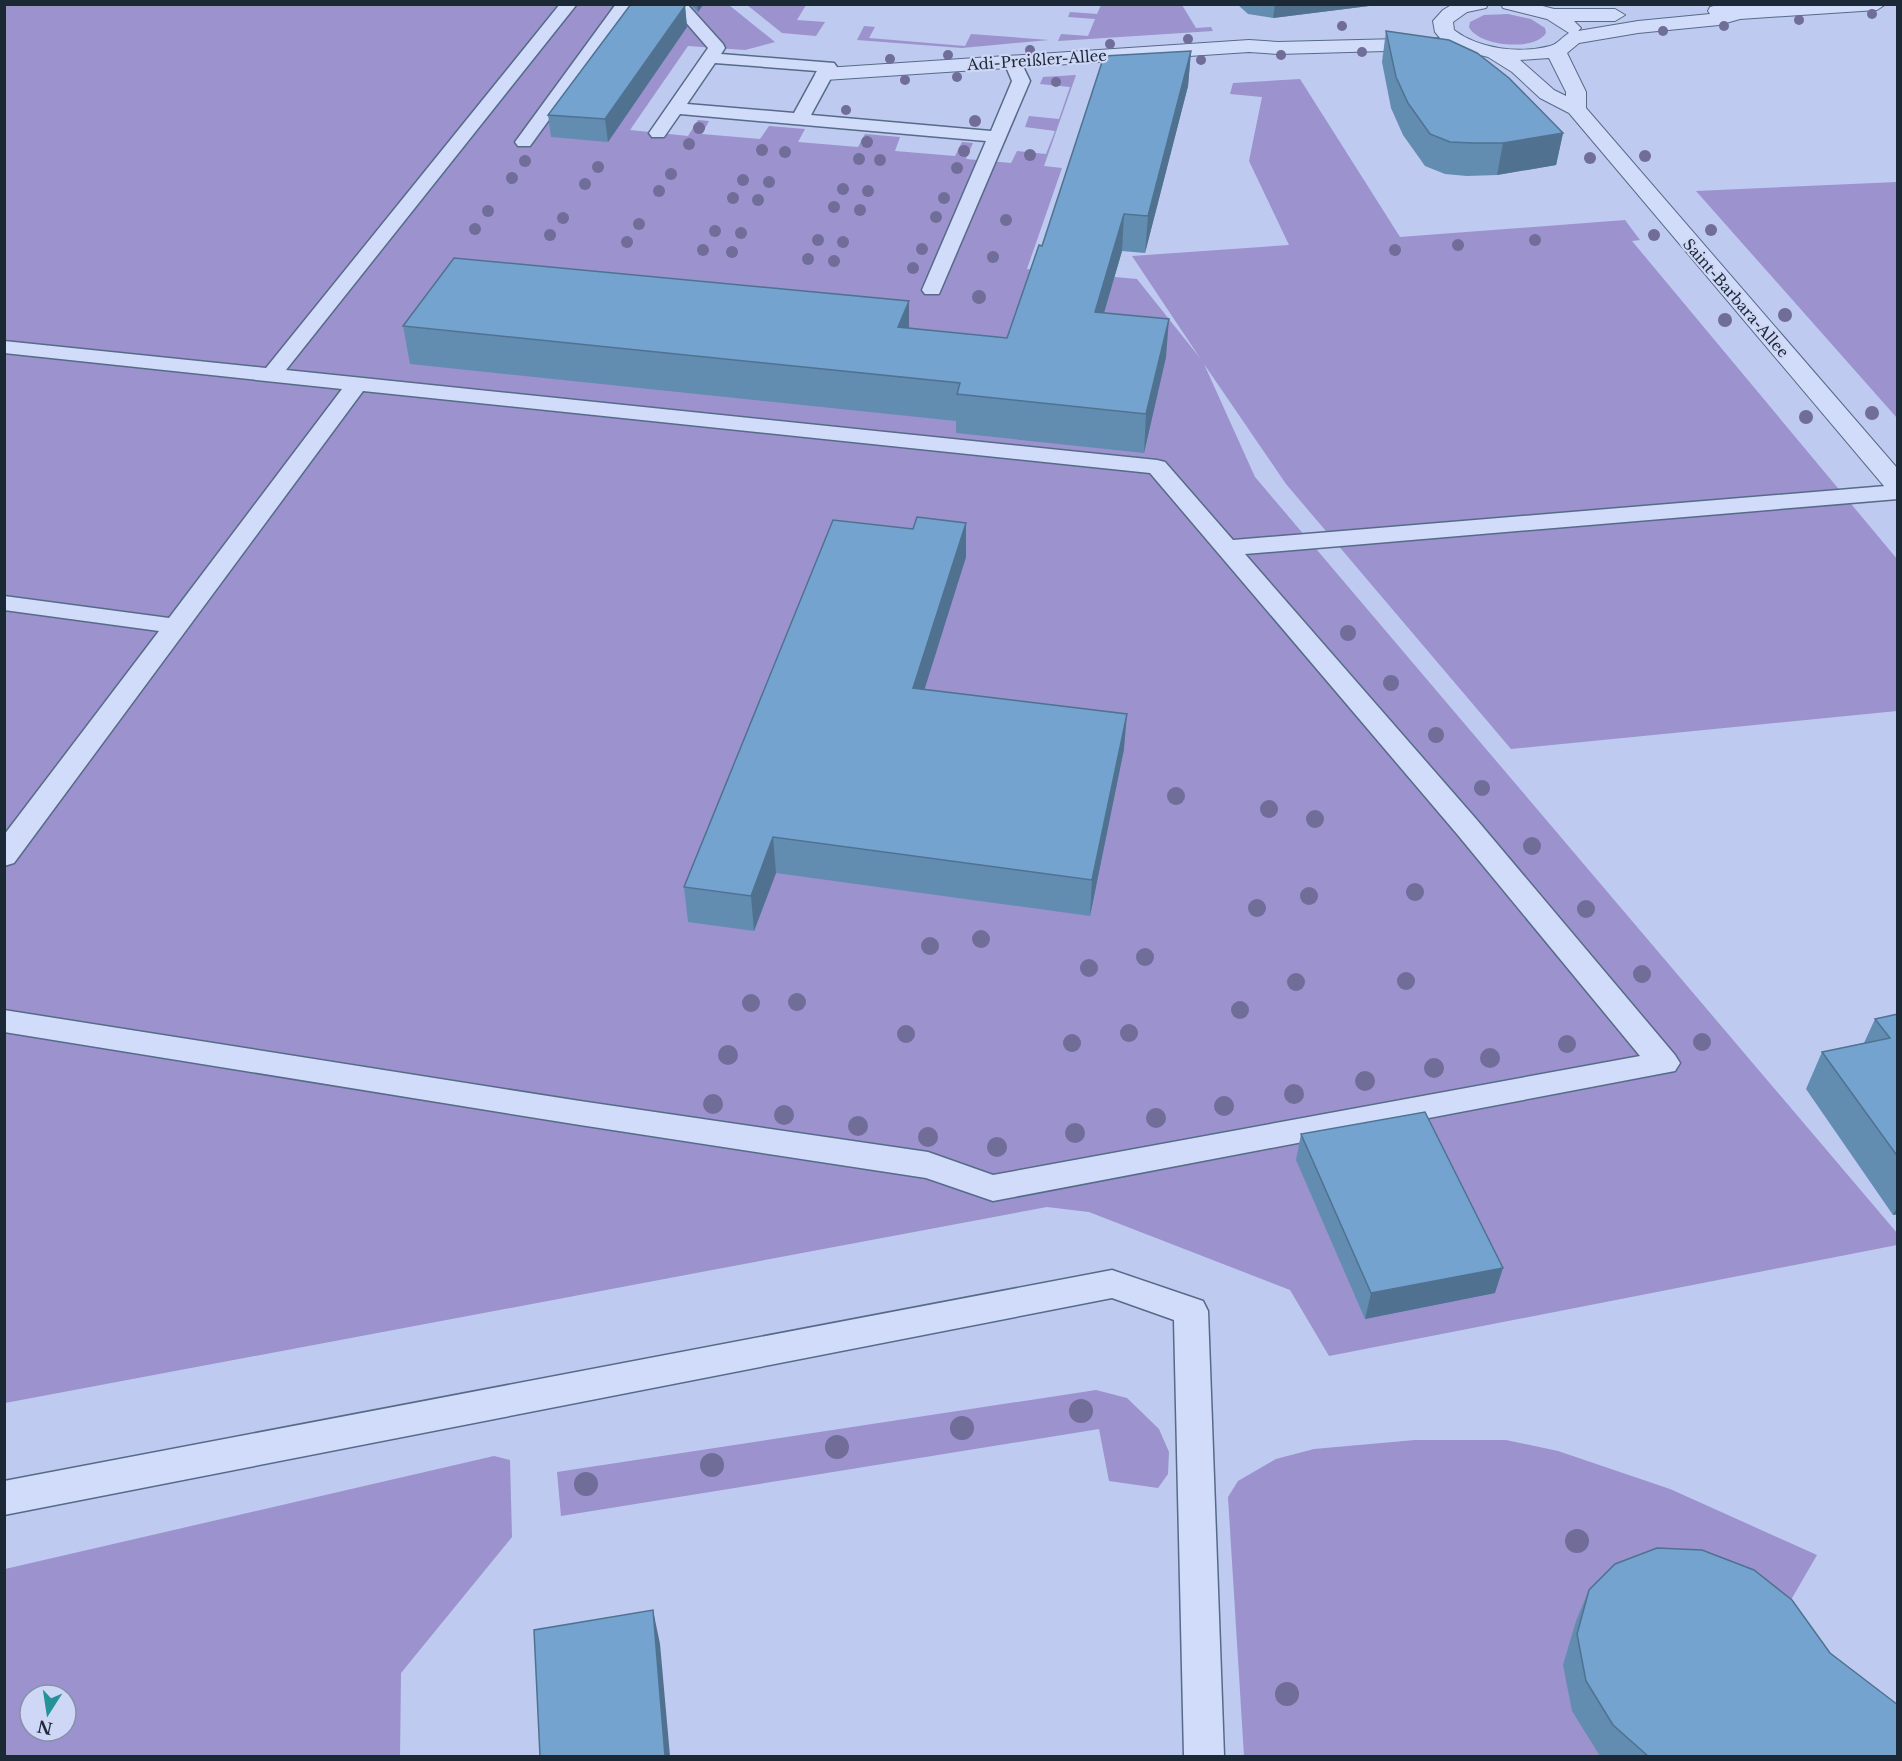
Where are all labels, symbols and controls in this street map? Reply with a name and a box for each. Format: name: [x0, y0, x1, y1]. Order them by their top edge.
street label: Adi-Preißler-Allee: [966, 46, 1107, 74]
street label: Saint-Barbara-Allee: [1679, 235, 1793, 361]
north arrow: [18, 1683, 78, 1743]
text: N: [35, 1716, 54, 1739]

